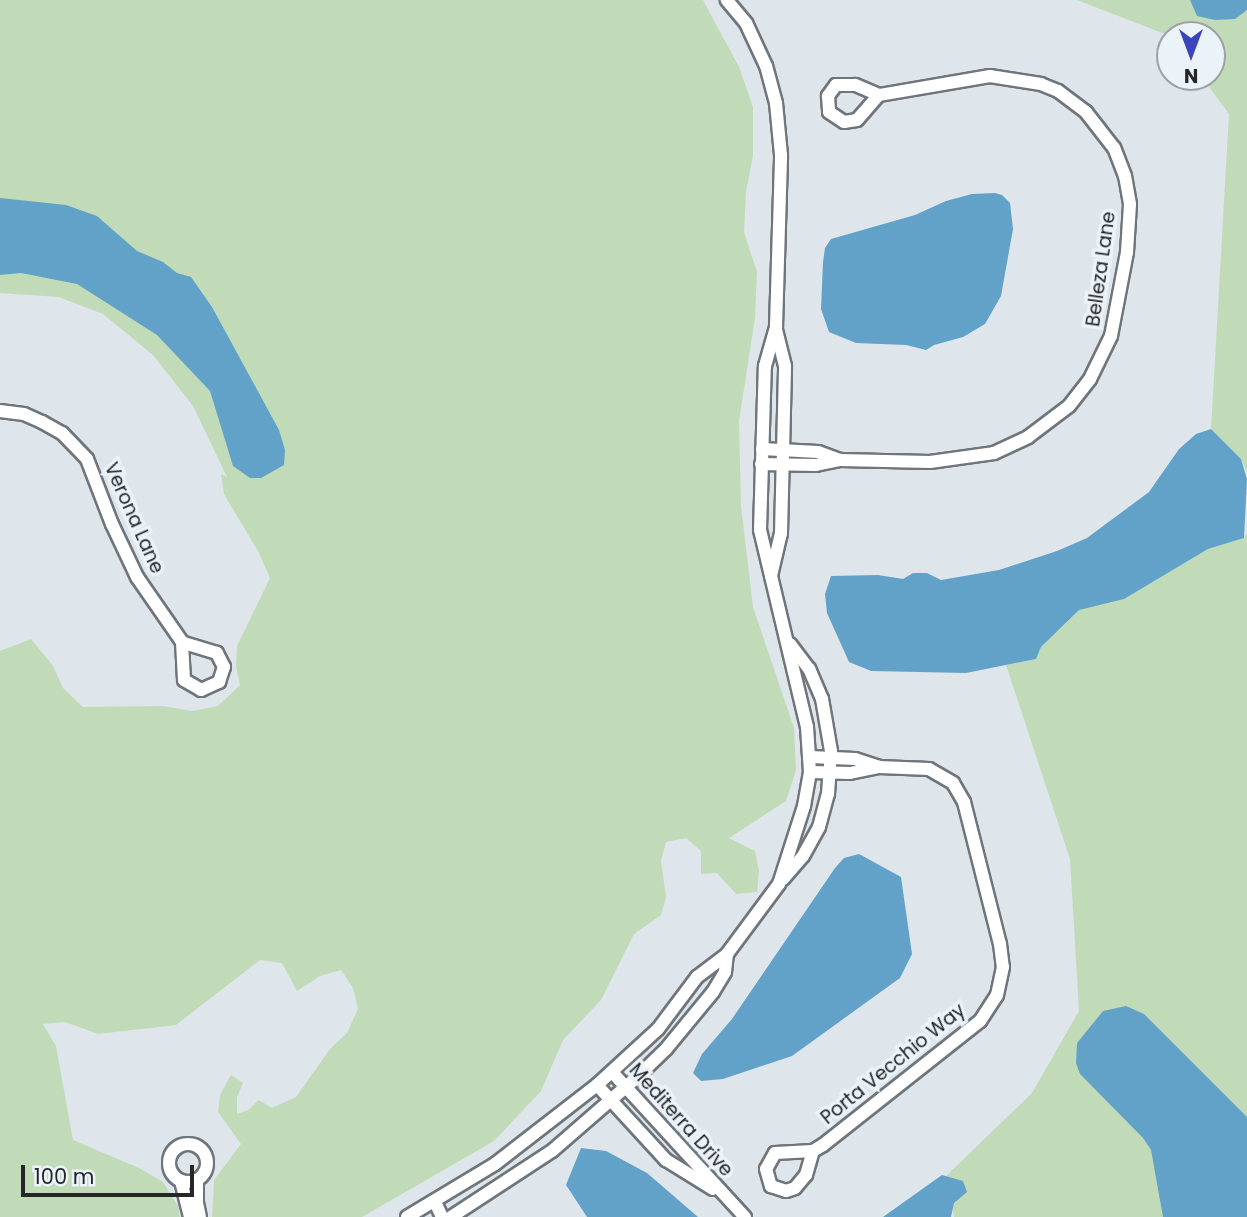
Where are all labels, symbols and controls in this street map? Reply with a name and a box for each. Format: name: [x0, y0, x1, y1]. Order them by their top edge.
north arrow: [1156, 21, 1226, 91]
text: N: [1184, 62, 1198, 89]
street label: Belleza Lane: [1082, 210, 1120, 328]
street label: Verona Lane: [99, 459, 169, 577]
street label: Porta Vecchio Way: [816, 999, 970, 1129]
street label: Mediterra Drive: [624, 1059, 738, 1181]
scale bar: [24, 1150, 198, 1194]
text: 100 m: [34, 1162, 94, 1191]

